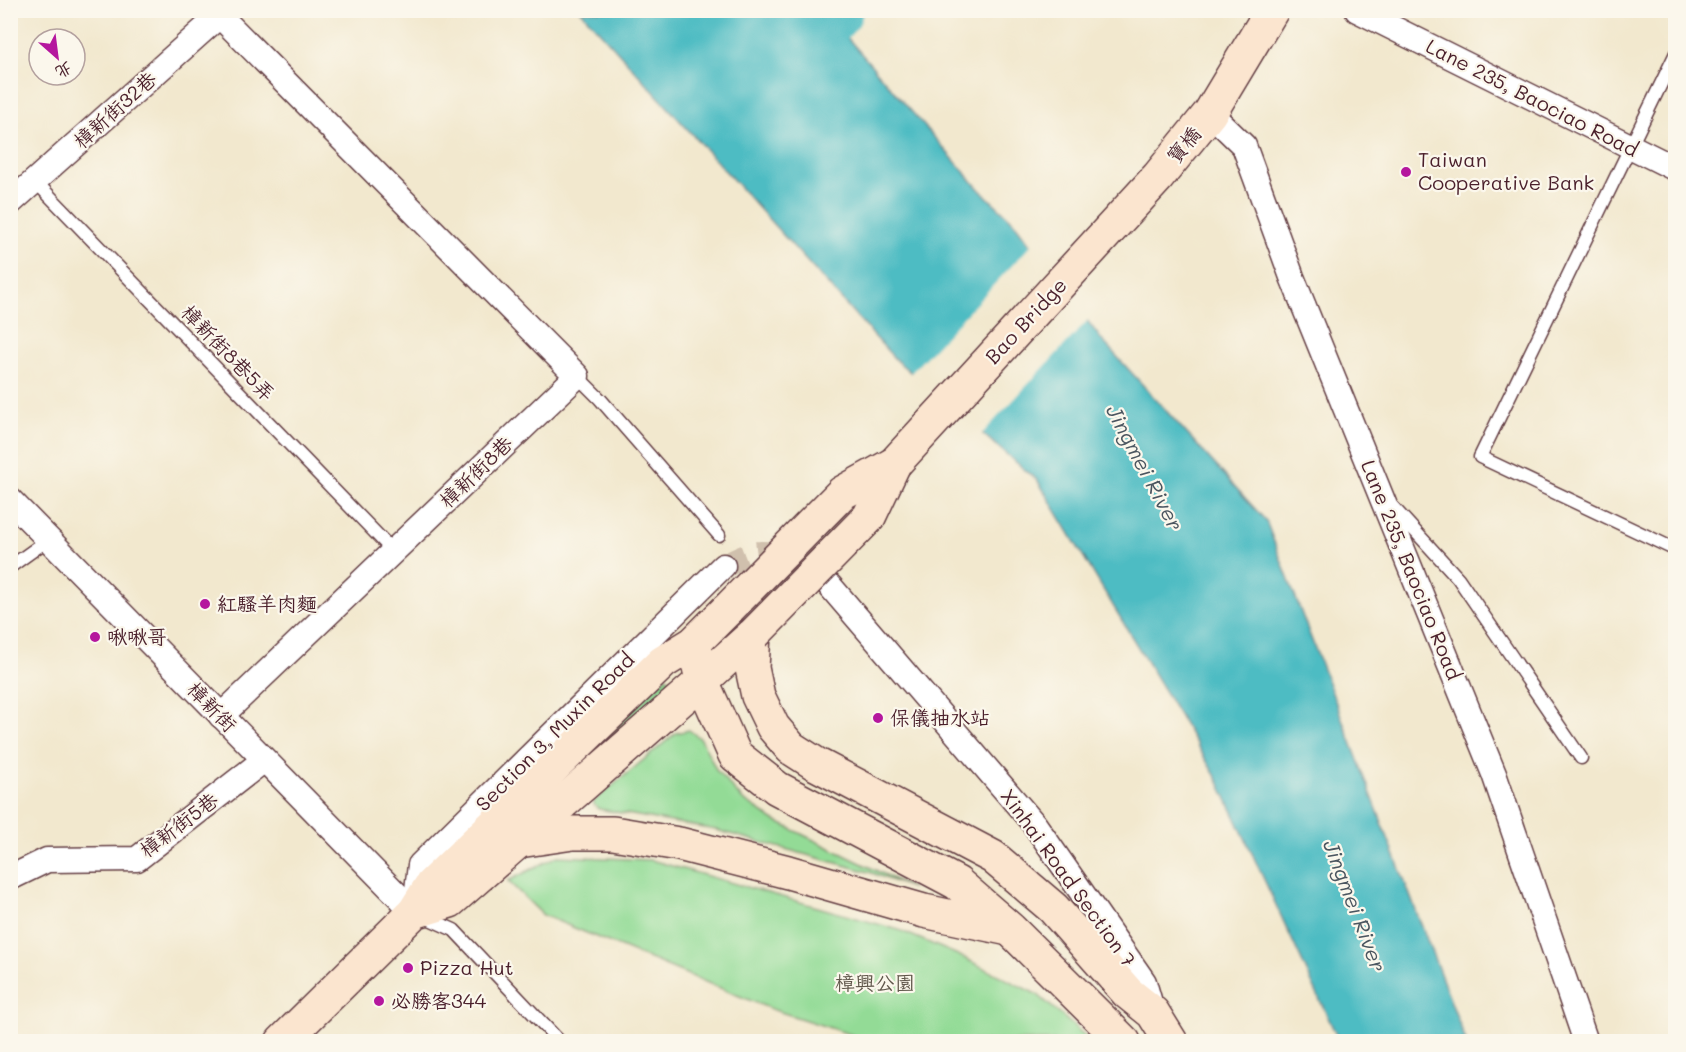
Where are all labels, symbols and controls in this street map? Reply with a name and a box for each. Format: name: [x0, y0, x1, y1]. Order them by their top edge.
north arrow: [27, 27, 87, 87]
street label: Lane 235, Baociao Road: [1422, 32, 1643, 162]
text: 北: [52, 58, 76, 84]
street label: 樟新街32巷: [67, 65, 162, 153]
street label: 寶橋: [1161, 121, 1206, 168]
place label: Taiwan Cooperative Bank: [1418, 146, 1594, 195]
marker: Taiwan Cooperative Bank: [1399, 165, 1413, 179]
street label: Bao Bridge: [979, 272, 1072, 369]
street label: 樟新街8巷5弄: [176, 299, 281, 406]
water label: Jingmei River: [1101, 400, 1190, 535]
street label: 樟新街8巷: [433, 429, 518, 513]
street label: Lane 235, Baociao Road: [1356, 456, 1468, 683]
place label: 紅騷羊肉麵: [217, 590, 317, 616]
marker: 紅騷羊肉麵: [198, 597, 212, 611]
place label: 啾啾哥: [107, 623, 167, 649]
marker: 啾啾哥: [88, 630, 102, 644]
street label: Section 3, Muxin Road: [469, 646, 639, 816]
street label: 樟新街: [183, 676, 243, 737]
place label: 保儀抽水站: [890, 704, 990, 730]
marker: 保儀抽水站: [871, 711, 885, 725]
street label: Xinhai Road Section 7: [995, 783, 1142, 972]
street label: 樟新街5巷: [134, 786, 224, 862]
water label: Jingmei River: [1318, 836, 1393, 975]
place label: Pizza Hut: [420, 954, 513, 980]
marker: Pizza Hut: [401, 961, 415, 975]
park label: 樟興公園: [835, 969, 915, 995]
place label: 必勝客344: [391, 987, 486, 1013]
marker: 必勝客344: [372, 994, 386, 1008]

